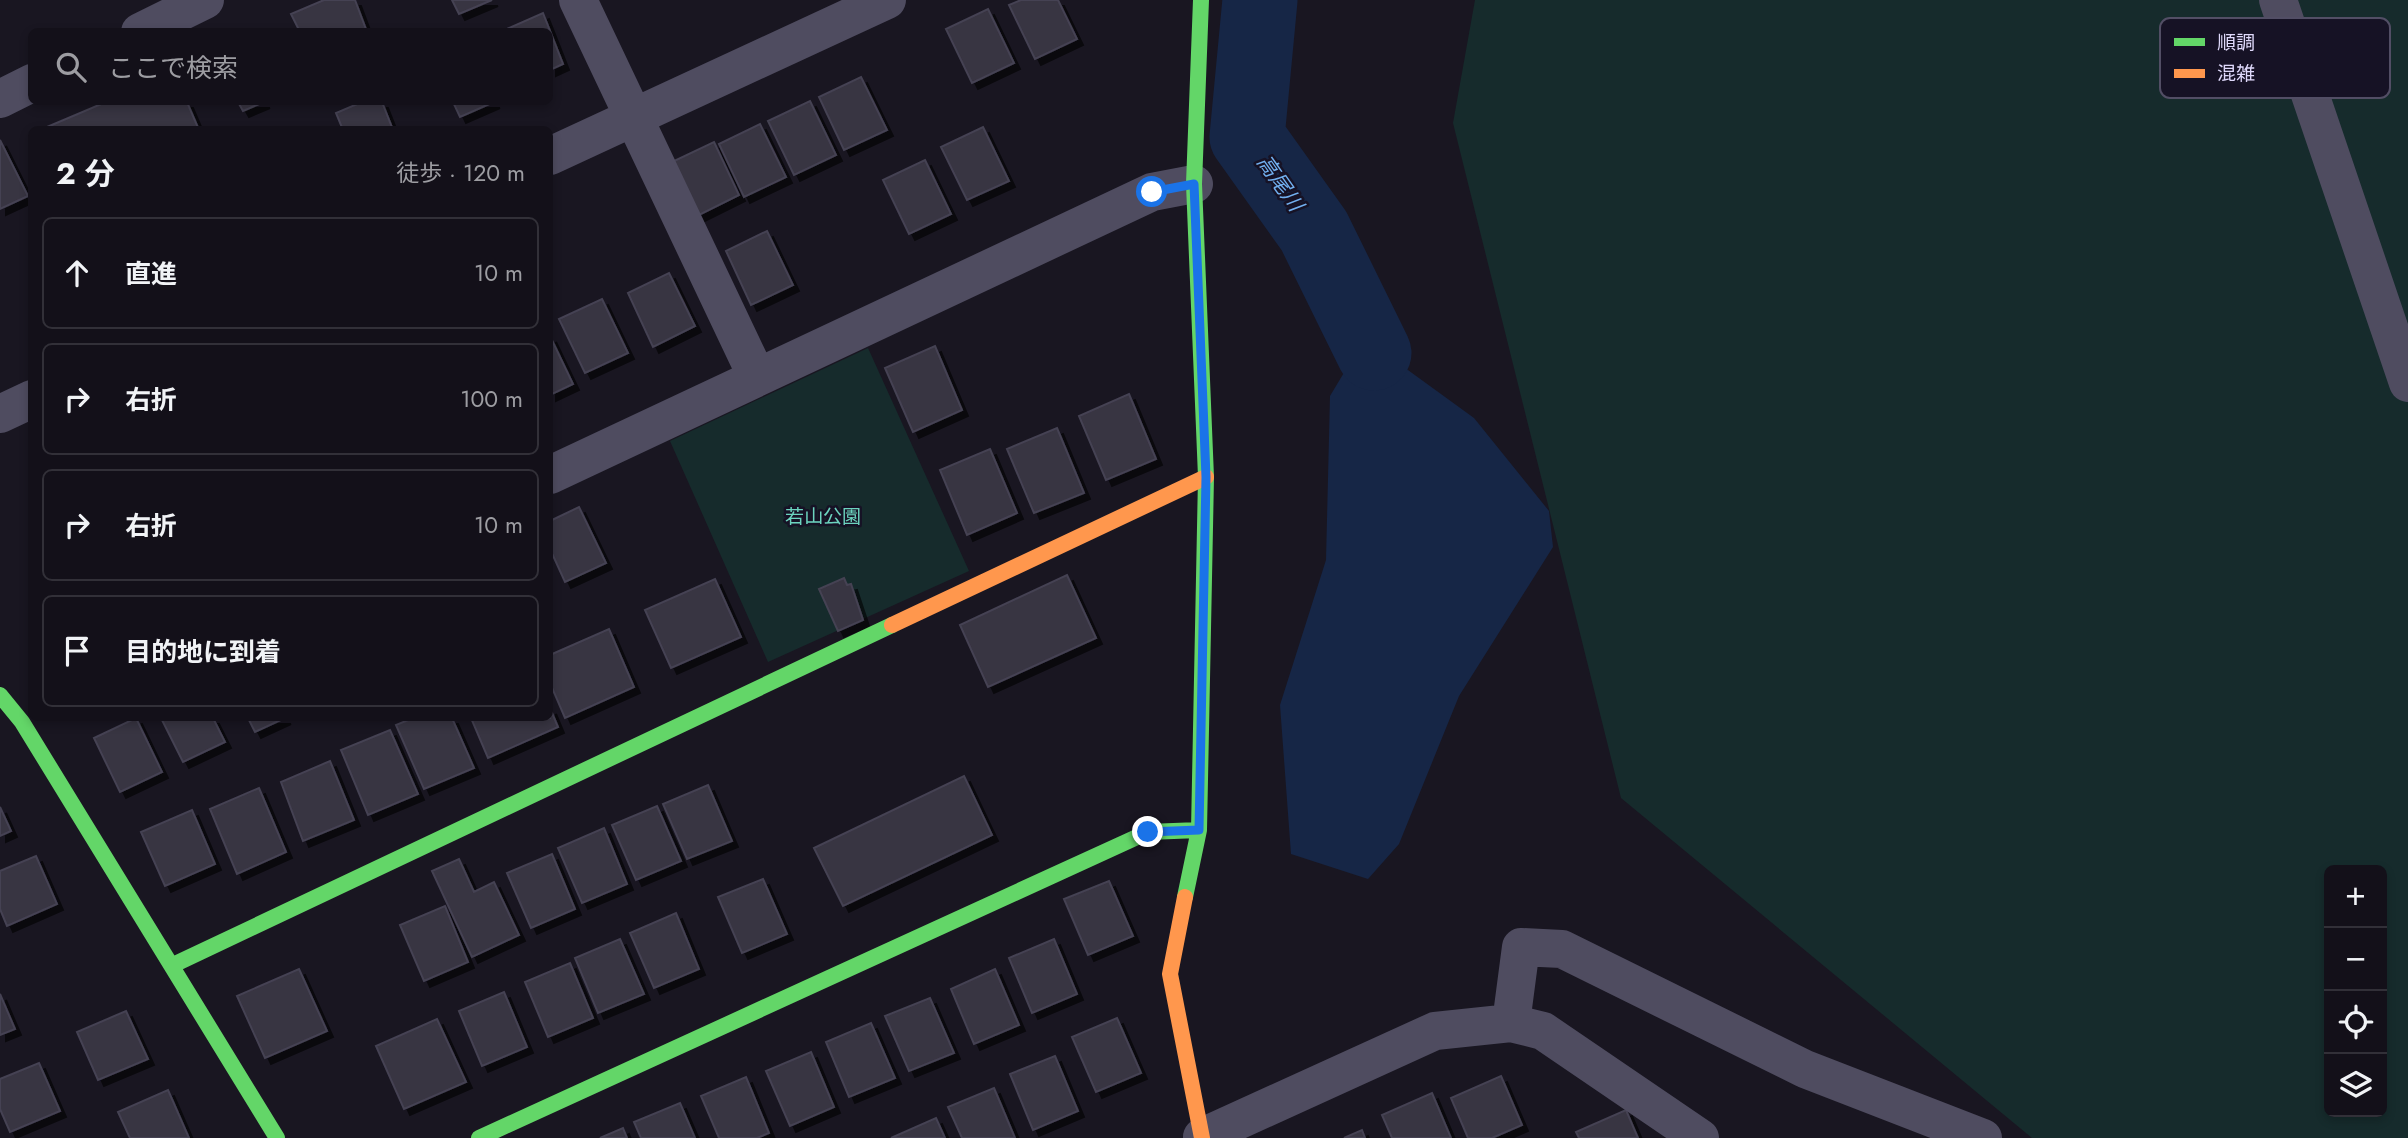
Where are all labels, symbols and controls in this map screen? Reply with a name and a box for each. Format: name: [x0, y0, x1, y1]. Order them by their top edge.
legend: [2160, 18, 2390, 98]
search box: [28, 28, 553, 105]
text: 順調: [2217, 29, 2255, 56]
icon: search: [52, 48, 90, 86]
text: ここで検索: [108, 49, 238, 87]
text: 混雑: [2217, 60, 2255, 87]
water label: 高尾川: [1250, 149, 1312, 219]
text: 2 分: [56, 152, 115, 195]
text: 徒歩 · 120 m: [396, 156, 525, 190]
route start: [1136, 176, 1167, 207]
icon: ahead: [58, 254, 96, 292]
text: 直進: [125, 255, 177, 293]
text: 10 m: [474, 256, 523, 290]
icon: right: [58, 380, 96, 418]
text: 右折: [125, 381, 177, 419]
text: 100 m: [460, 382, 523, 416]
park label: 若山公園: [785, 503, 861, 530]
icon: right: [58, 506, 96, 544]
text: 右折: [125, 507, 177, 545]
text: 10 m: [474, 508, 523, 542]
icon: arrive: [58, 632, 96, 670]
text: 目的地に到着: [125, 633, 281, 671]
route end: [1132, 816, 1163, 847]
map controls: [2324, 865, 2387, 1117]
button: +: [2324, 865, 2387, 928]
button: −: [2324, 928, 2387, 991]
button: locate: [2324, 991, 2387, 1054]
button: layers: [2324, 1054, 2387, 1117]

